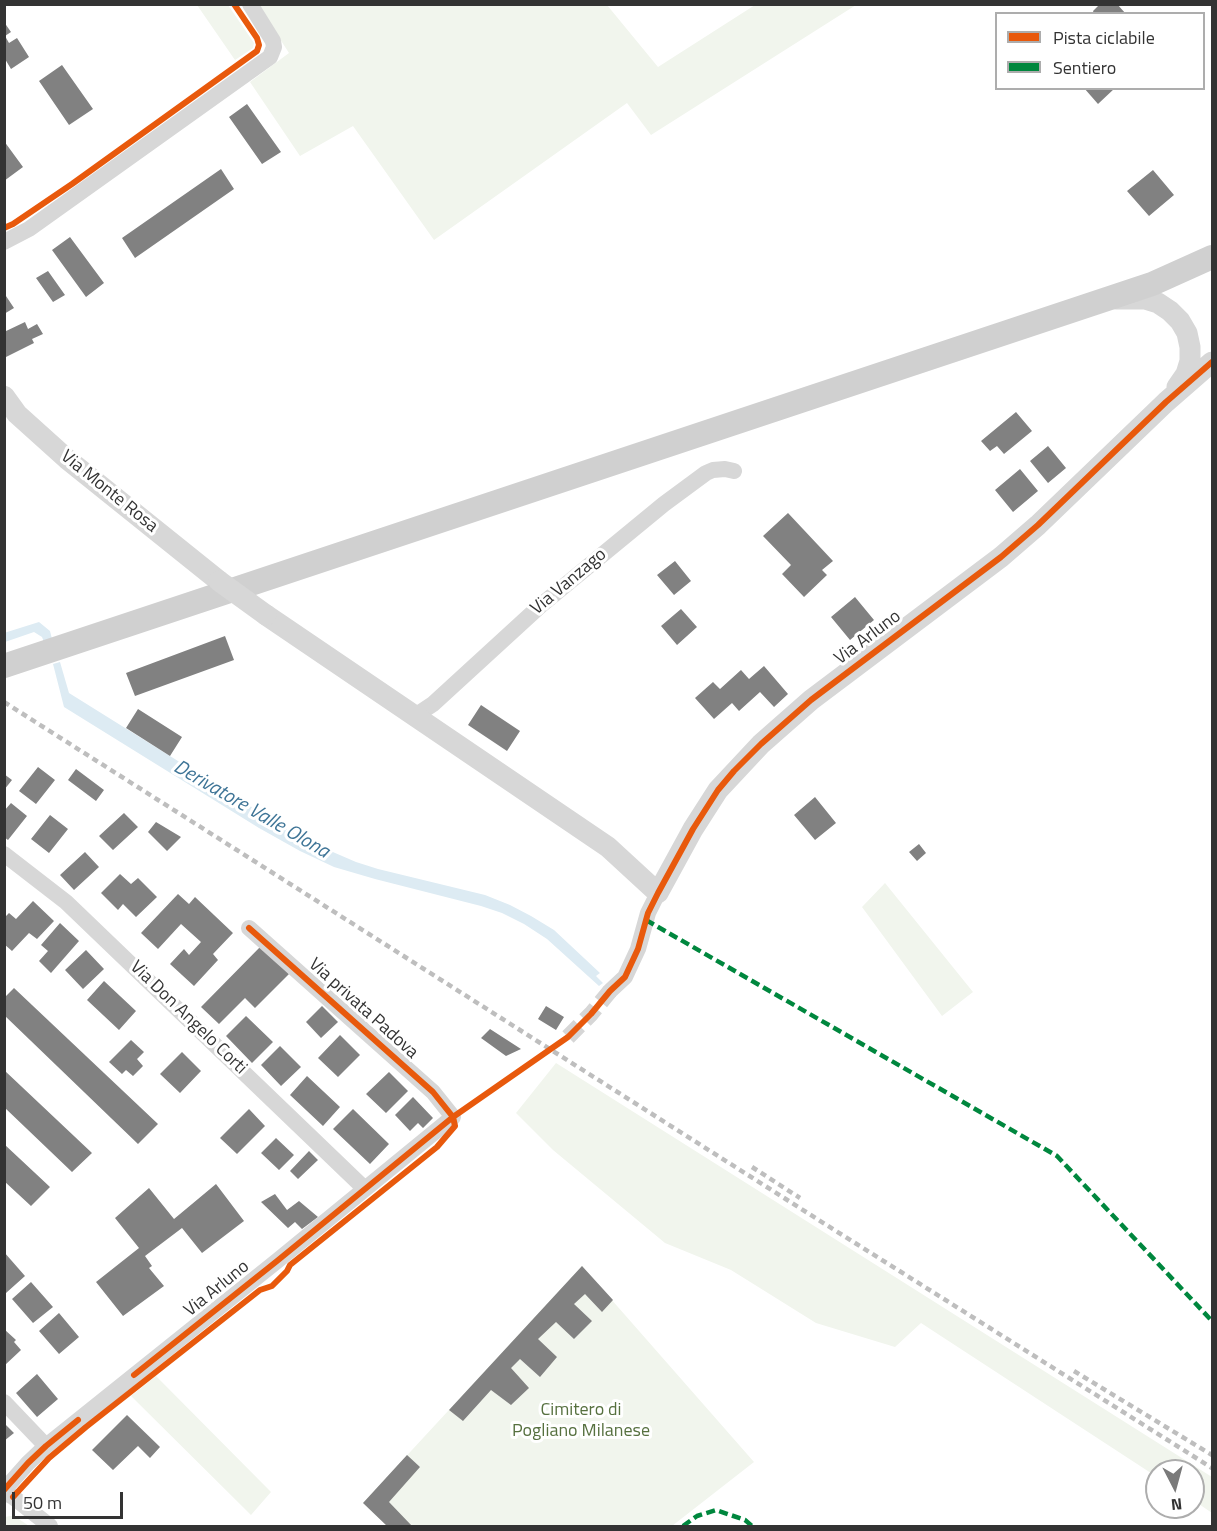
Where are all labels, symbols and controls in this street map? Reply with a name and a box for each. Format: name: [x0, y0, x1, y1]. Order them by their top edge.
legend: [995, 12, 1205, 90]
text: Pista ciclabile: [1053, 24, 1155, 51]
text: Sentiero: [1053, 54, 1116, 81]
street label: Via Monte Rosa: [56, 446, 162, 538]
street label: Via Vanzago: [527, 544, 611, 620]
street label: Via Arluno: [831, 606, 905, 670]
water label: Derivatore Valle Olona: [169, 756, 333, 864]
street label: Via privata Padova: [304, 954, 422, 1064]
street label: Via Don Angelo Corti: [125, 957, 251, 1079]
street label: Via Arluno: [180, 1256, 254, 1322]
park label: Cimitero di Pogliano Milanese: [512, 1400, 650, 1442]
north arrow: [1145, 1459, 1205, 1519]
scale bar: [15, 1480, 126, 1518]
text: 50 m: [23, 1489, 62, 1516]
text: N: [1170, 1492, 1183, 1517]

